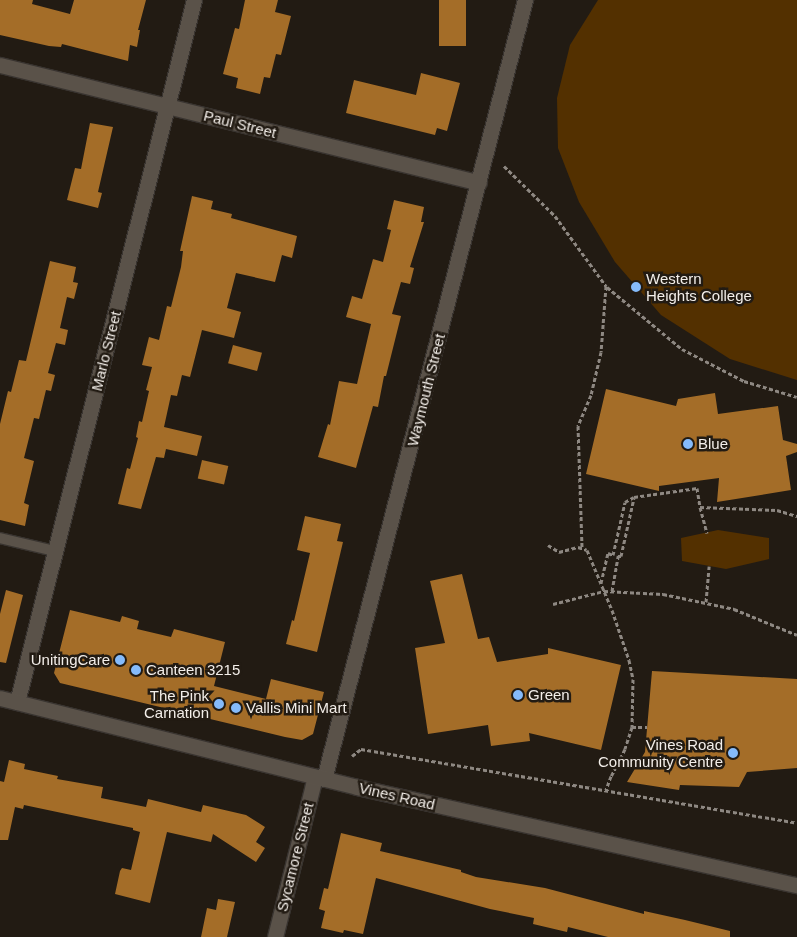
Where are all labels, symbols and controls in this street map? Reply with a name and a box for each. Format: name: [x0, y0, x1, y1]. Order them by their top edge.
street label: Paul Street: [202, 106, 278, 142]
place label: Western Heights College: [646, 269, 752, 304]
marker: Western Heights College: [630, 281, 642, 293]
street label: Marlo Street: [87, 309, 125, 393]
street label: Waymouth Street: [403, 332, 449, 448]
place label: Blue: [698, 435, 728, 453]
marker: Blue: [682, 438, 694, 450]
place label: UnitingCare: [31, 651, 110, 669]
marker: UnitingCare: [114, 654, 126, 666]
place label: Canteen 3215: [146, 661, 240, 679]
marker: Canteen 3215: [130, 664, 142, 676]
place label: The Pink Carnation: [144, 686, 209, 721]
place label: Green: [528, 686, 570, 704]
marker: Green: [512, 689, 524, 701]
marker: The Pink Carnation: [213, 698, 225, 710]
place label: Vallis Mini Mart: [246, 699, 347, 717]
marker: Vallis Mini Mart: [230, 702, 242, 714]
place label: Vines Road Community Centre: [598, 735, 723, 770]
marker: Vines Road Community Centre: [727, 747, 739, 759]
street label: Vines Road: [357, 779, 437, 813]
street label: Sycamore Street: [273, 801, 317, 913]

